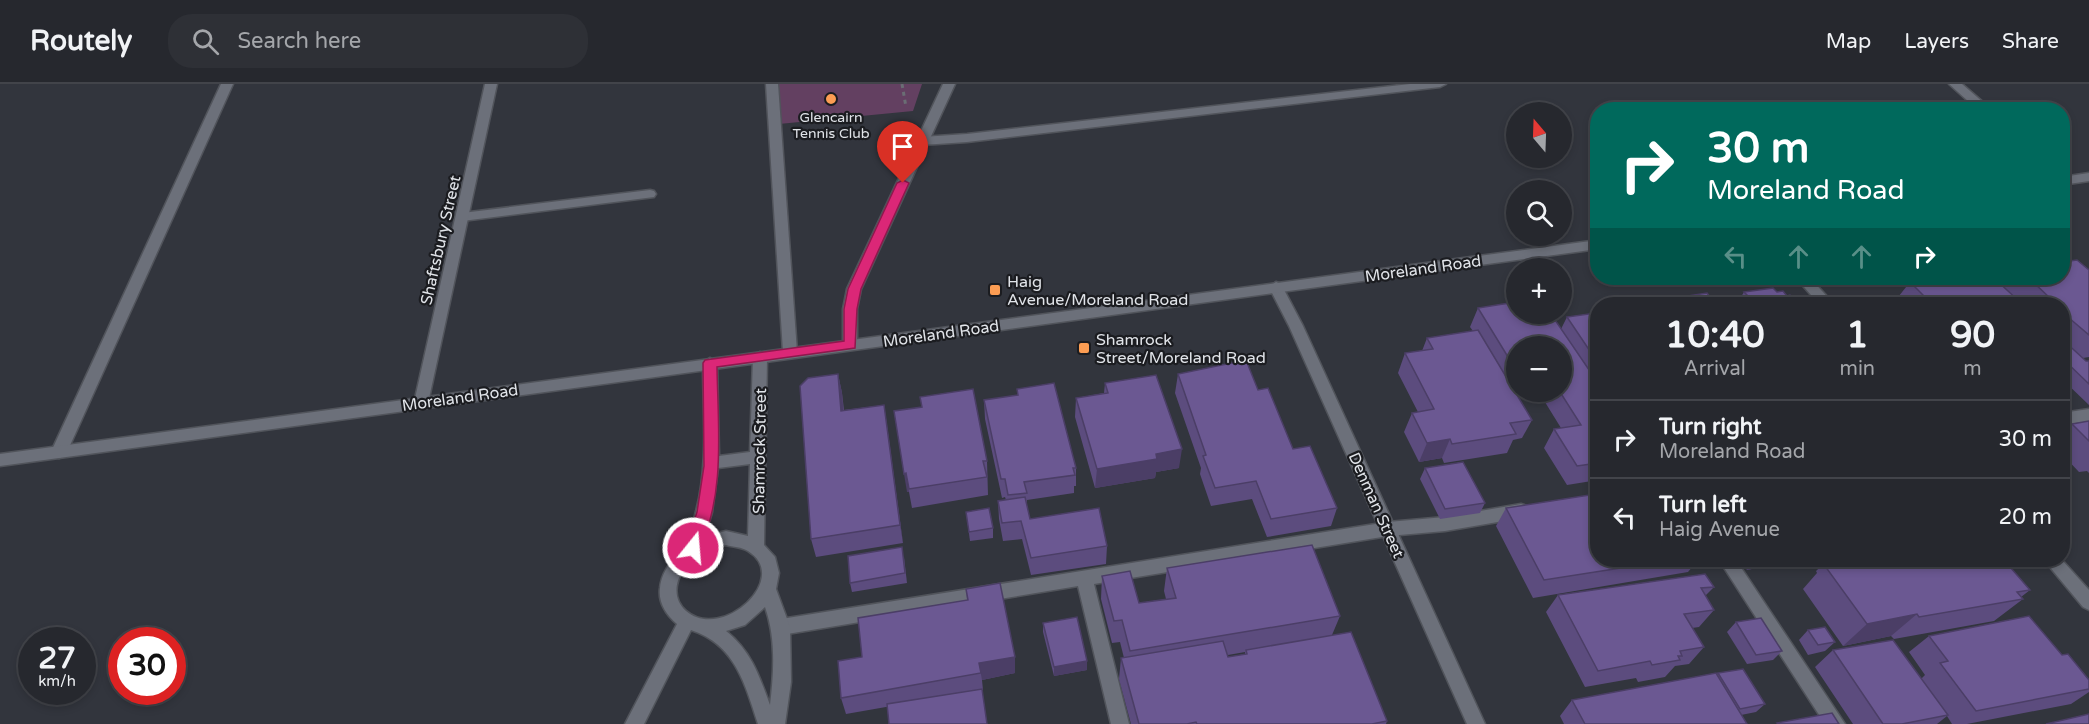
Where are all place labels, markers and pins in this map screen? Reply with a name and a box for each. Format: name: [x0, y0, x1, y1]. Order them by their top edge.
marker: Glencairn Tennis Club: [824, 92, 838, 106]
place label: Glencairn Tennis Club: [792, 109, 870, 142]
pin: [877, 121, 928, 183]
place label: Haig Avenue/Moreland Road: [1007, 272, 1188, 310]
marker: Haig Avenue/Moreland Road: [988, 283, 1002, 297]
place label: Shamrock Street/Moreland Road: [1096, 330, 1266, 368]
marker: Shamrock Street/Moreland Road: [1077, 341, 1091, 355]

